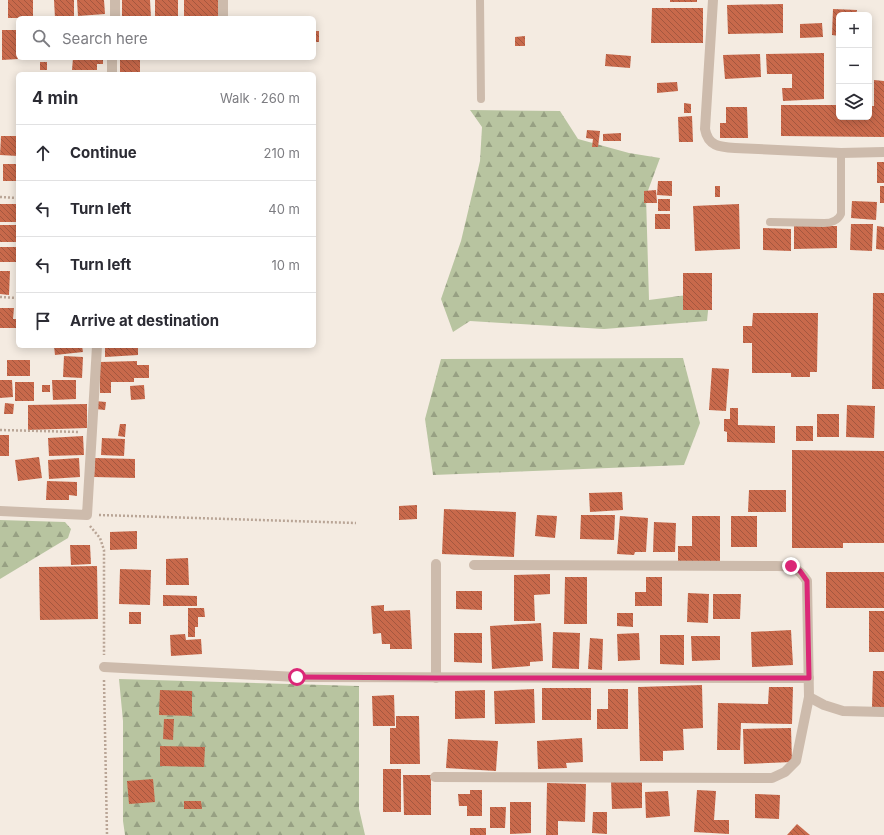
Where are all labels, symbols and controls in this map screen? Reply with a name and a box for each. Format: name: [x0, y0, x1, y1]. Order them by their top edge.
map controls: [836, 12, 872, 120]
button: +: [836, 12, 872, 48]
search box: [16, 16, 316, 60]
icon: search: [30, 27, 52, 49]
text: Search here: [62, 29, 148, 48]
button: −: [836, 48, 872, 84]
button: layers: [836, 84, 872, 120]
text: 4 min: [32, 88, 78, 108]
text: Walk · 260 m: [220, 90, 300, 106]
icon: ahead: [32, 142, 54, 164]
text: Continue: [70, 143, 137, 162]
text: 210 m: [264, 145, 300, 161]
icon: left: [32, 198, 54, 220]
text: Turn left: [70, 199, 131, 218]
text: 40 m: [268, 201, 300, 217]
icon: left: [32, 254, 54, 276]
text: Turn left: [70, 255, 131, 274]
text: 10 m: [271, 257, 300, 273]
icon: arrive: [32, 310, 54, 332]
text: Arrive at destination: [70, 311, 219, 330]
route end: [782, 557, 800, 575]
route start: [288, 668, 306, 686]

